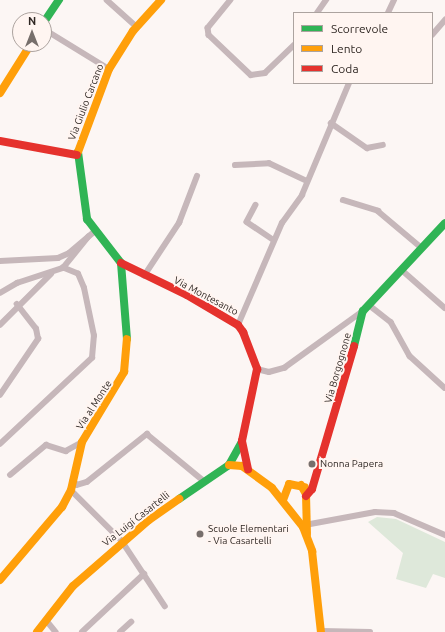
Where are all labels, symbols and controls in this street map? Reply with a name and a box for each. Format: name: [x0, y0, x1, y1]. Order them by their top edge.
north arrow: [12, 12, 52, 52]
legend: [293, 12, 433, 84]
text: N: [28, 15, 36, 27]
text: Scorrevole: [331, 22, 388, 35]
text: Lento: [331, 42, 362, 55]
street label: Via Giulio Carcano: [66, 62, 106, 142]
text: Coda: [331, 62, 359, 75]
street label: Via Montesanto: [172, 274, 240, 318]
street label: Via Borgognone: [322, 331, 354, 405]
street label: Via al Monte: [74, 378, 114, 432]
place label: Nonna Papera: [320, 458, 383, 470]
marker: Nonna Papera: [307, 459, 317, 469]
street label: Via Luigi Casartelli: [100, 489, 172, 549]
place label: Scuole Elementari - Via Casartelli: [208, 522, 289, 546]
marker: Scuole Elementari - Via Casartelli: [195, 529, 205, 539]

